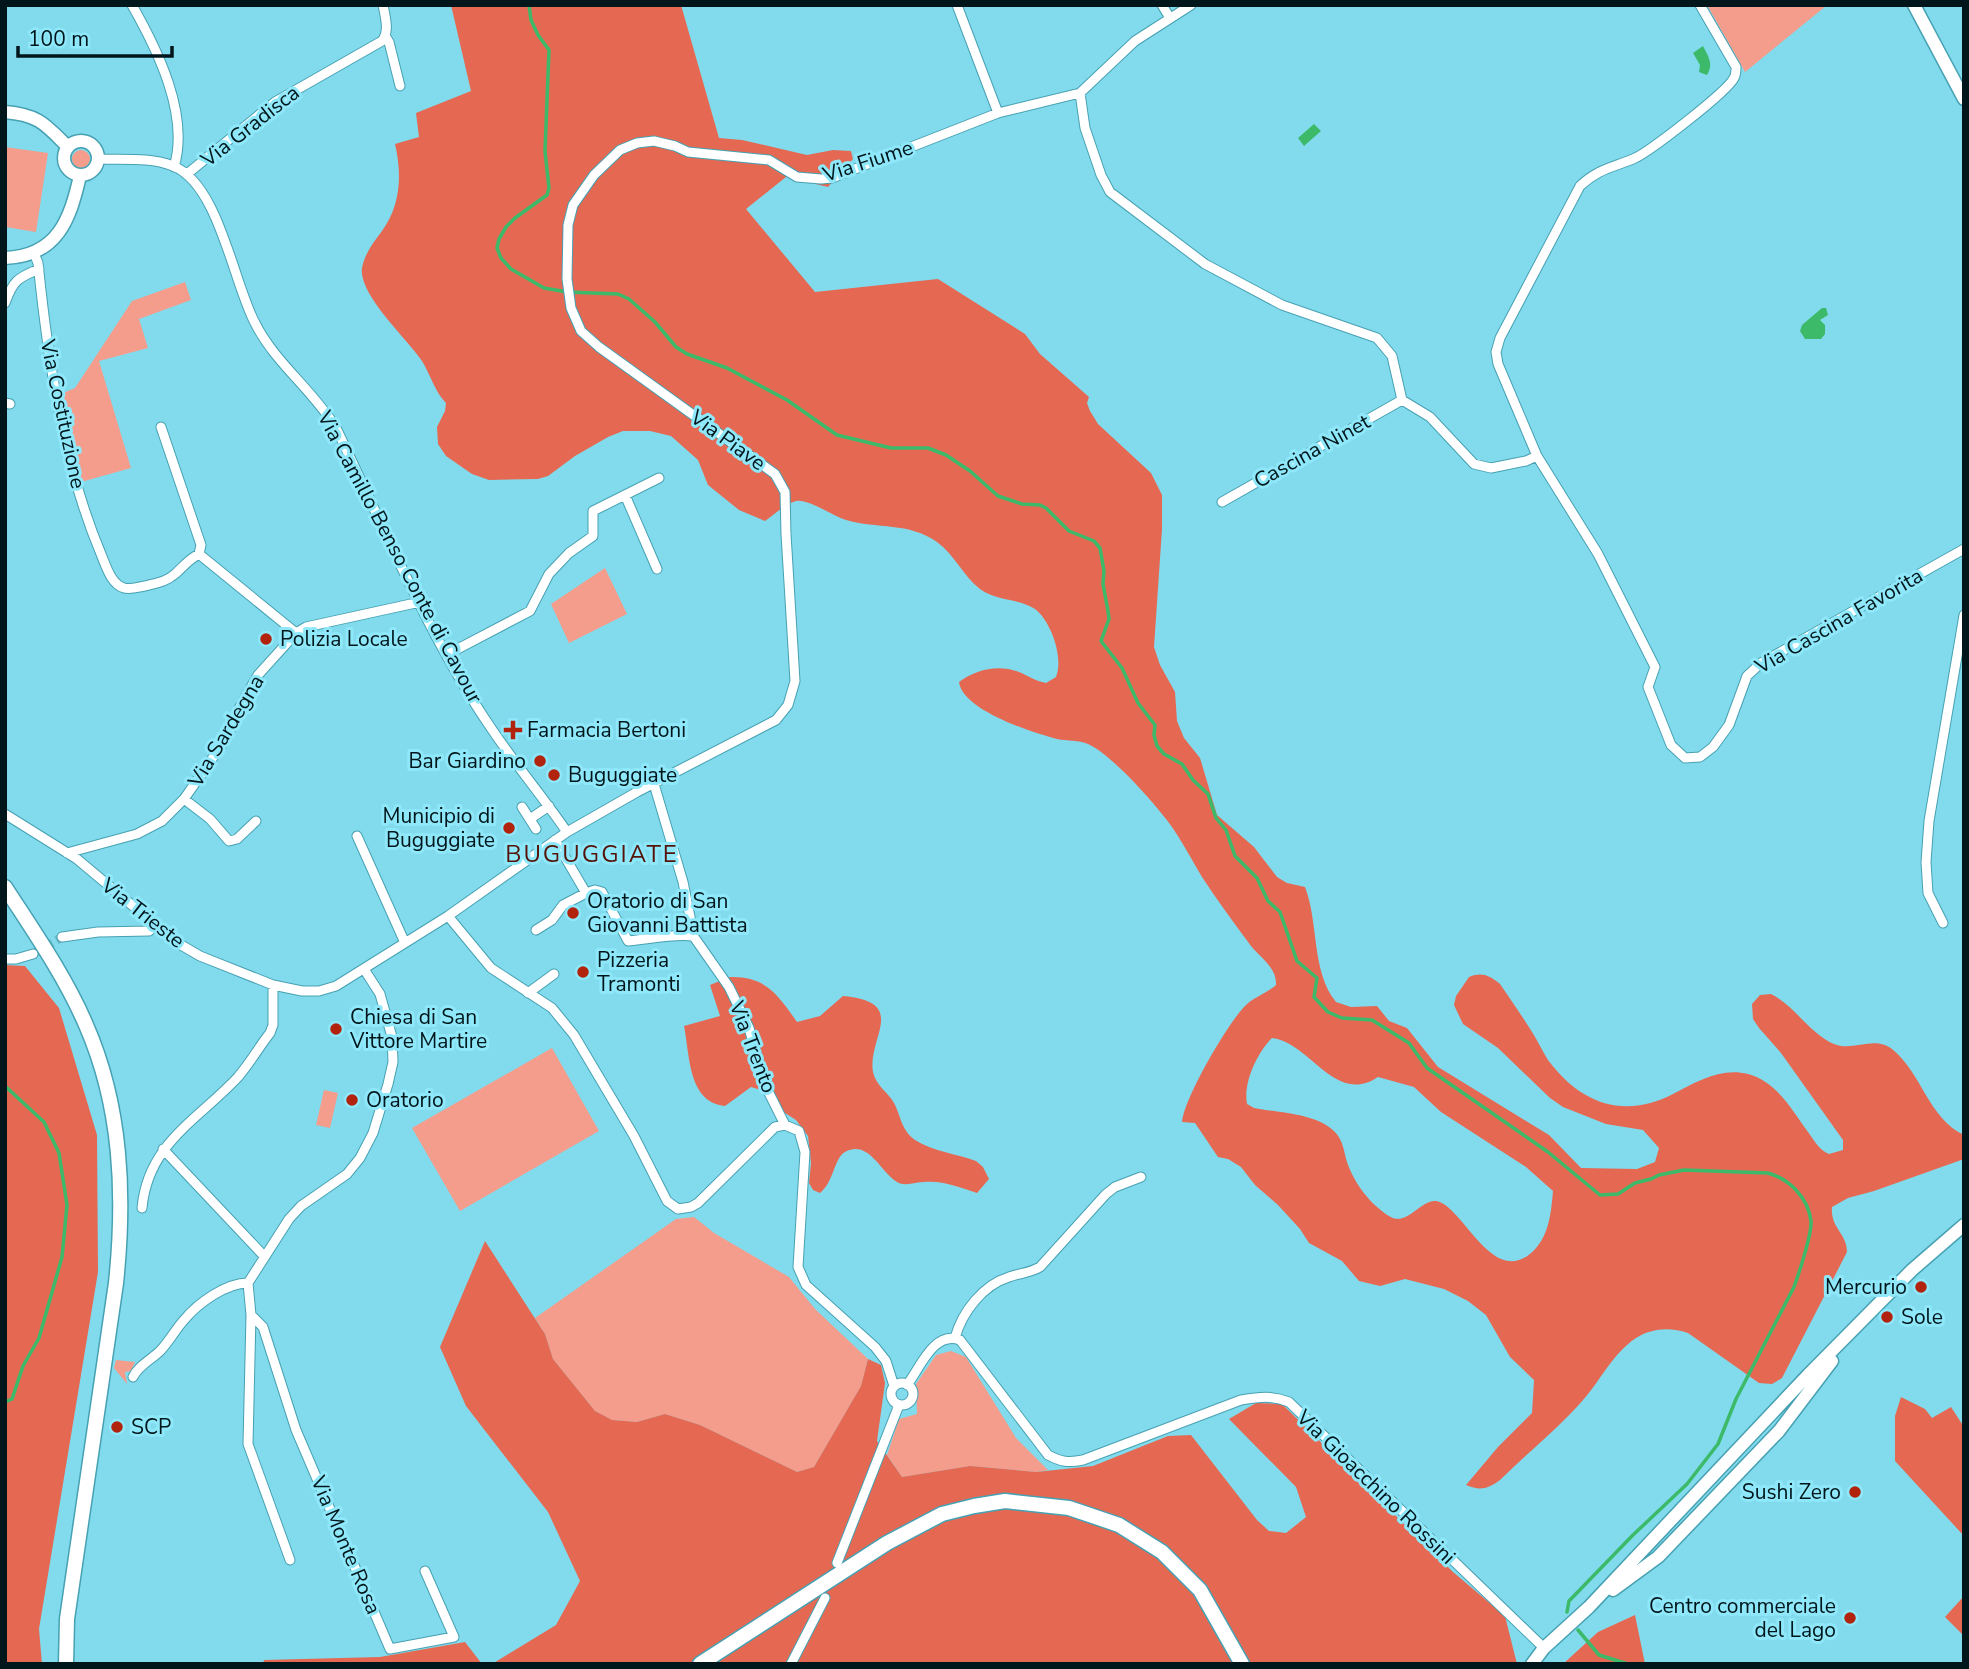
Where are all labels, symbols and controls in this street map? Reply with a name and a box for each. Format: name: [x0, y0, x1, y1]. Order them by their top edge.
scale bar: [18, 14, 172, 58]
text: 100 m: [28, 25, 89, 53]
street label: Via Gradisca: [194, 79, 305, 174]
street label: Via Fiume: [818, 133, 917, 189]
street label: Via Costituzione: [33, 336, 92, 491]
street label: Via Piave: [684, 403, 771, 477]
street label: Via Camillo Benso Conte di Cavour: [310, 405, 489, 708]
street label: Cascina Ninet: [1249, 407, 1376, 494]
street label: Via Cascina Favorita: [1749, 562, 1928, 681]
place label: Polizia Locale: [280, 625, 408, 653]
marker: Polizia Locale: [258, 631, 274, 647]
street label: Via Sardegna: [181, 670, 270, 793]
place label: Farmacia Bertoni: [527, 716, 686, 744]
marker: Farmacia Bertoni: [505, 722, 521, 738]
place label: Bar Giardino: [408, 747, 526, 775]
marker: Bar Giardino: [532, 753, 548, 769]
place label: Buguggiate: [568, 761, 677, 789]
marker: Buguggiate: [546, 767, 562, 783]
place label: Municipio di Buguggiate: [383, 802, 495, 854]
marker: Municipio di Buguggiate: [501, 820, 517, 836]
district label: BUGUGGIATE: [505, 838, 679, 870]
street label: Via Trieste: [95, 871, 191, 954]
place label: Oratorio di San Giovanni Battista: [587, 887, 748, 939]
marker: Oratorio di San Giovanni Battista: [565, 905, 581, 921]
place label: Pizzeria Tramonti: [597, 946, 680, 998]
marker: Pizzeria Tramonti: [575, 964, 591, 980]
street label: Via Trento: [722, 996, 783, 1097]
place label: Chiesa di San Vittore Martire: [349, 1003, 487, 1055]
marker: Chiesa di San Vittore Martire: [328, 1021, 344, 1037]
place label: Oratorio: [366, 1086, 444, 1114]
marker: Oratorio: [344, 1092, 360, 1108]
place label: Mercurio: [1825, 1273, 1907, 1301]
marker: Mercurio: [1913, 1279, 1929, 1295]
place label: Sole: [1901, 1303, 1943, 1331]
marker: Sole: [1879, 1309, 1895, 1325]
street label: Via Gioacchino Rossini: [1290, 1403, 1462, 1570]
place label: SCP: [131, 1413, 171, 1441]
marker: SCP: [109, 1419, 125, 1435]
street label: Via Monte Rosa: [304, 1471, 388, 1619]
place label: Sushi Zero: [1742, 1478, 1841, 1506]
marker: Sushi Zero: [1847, 1484, 1863, 1500]
place label: Centro commerciale del Lago: [1649, 1592, 1836, 1644]
marker: Centro commerciale del Lago: [1842, 1610, 1858, 1626]

